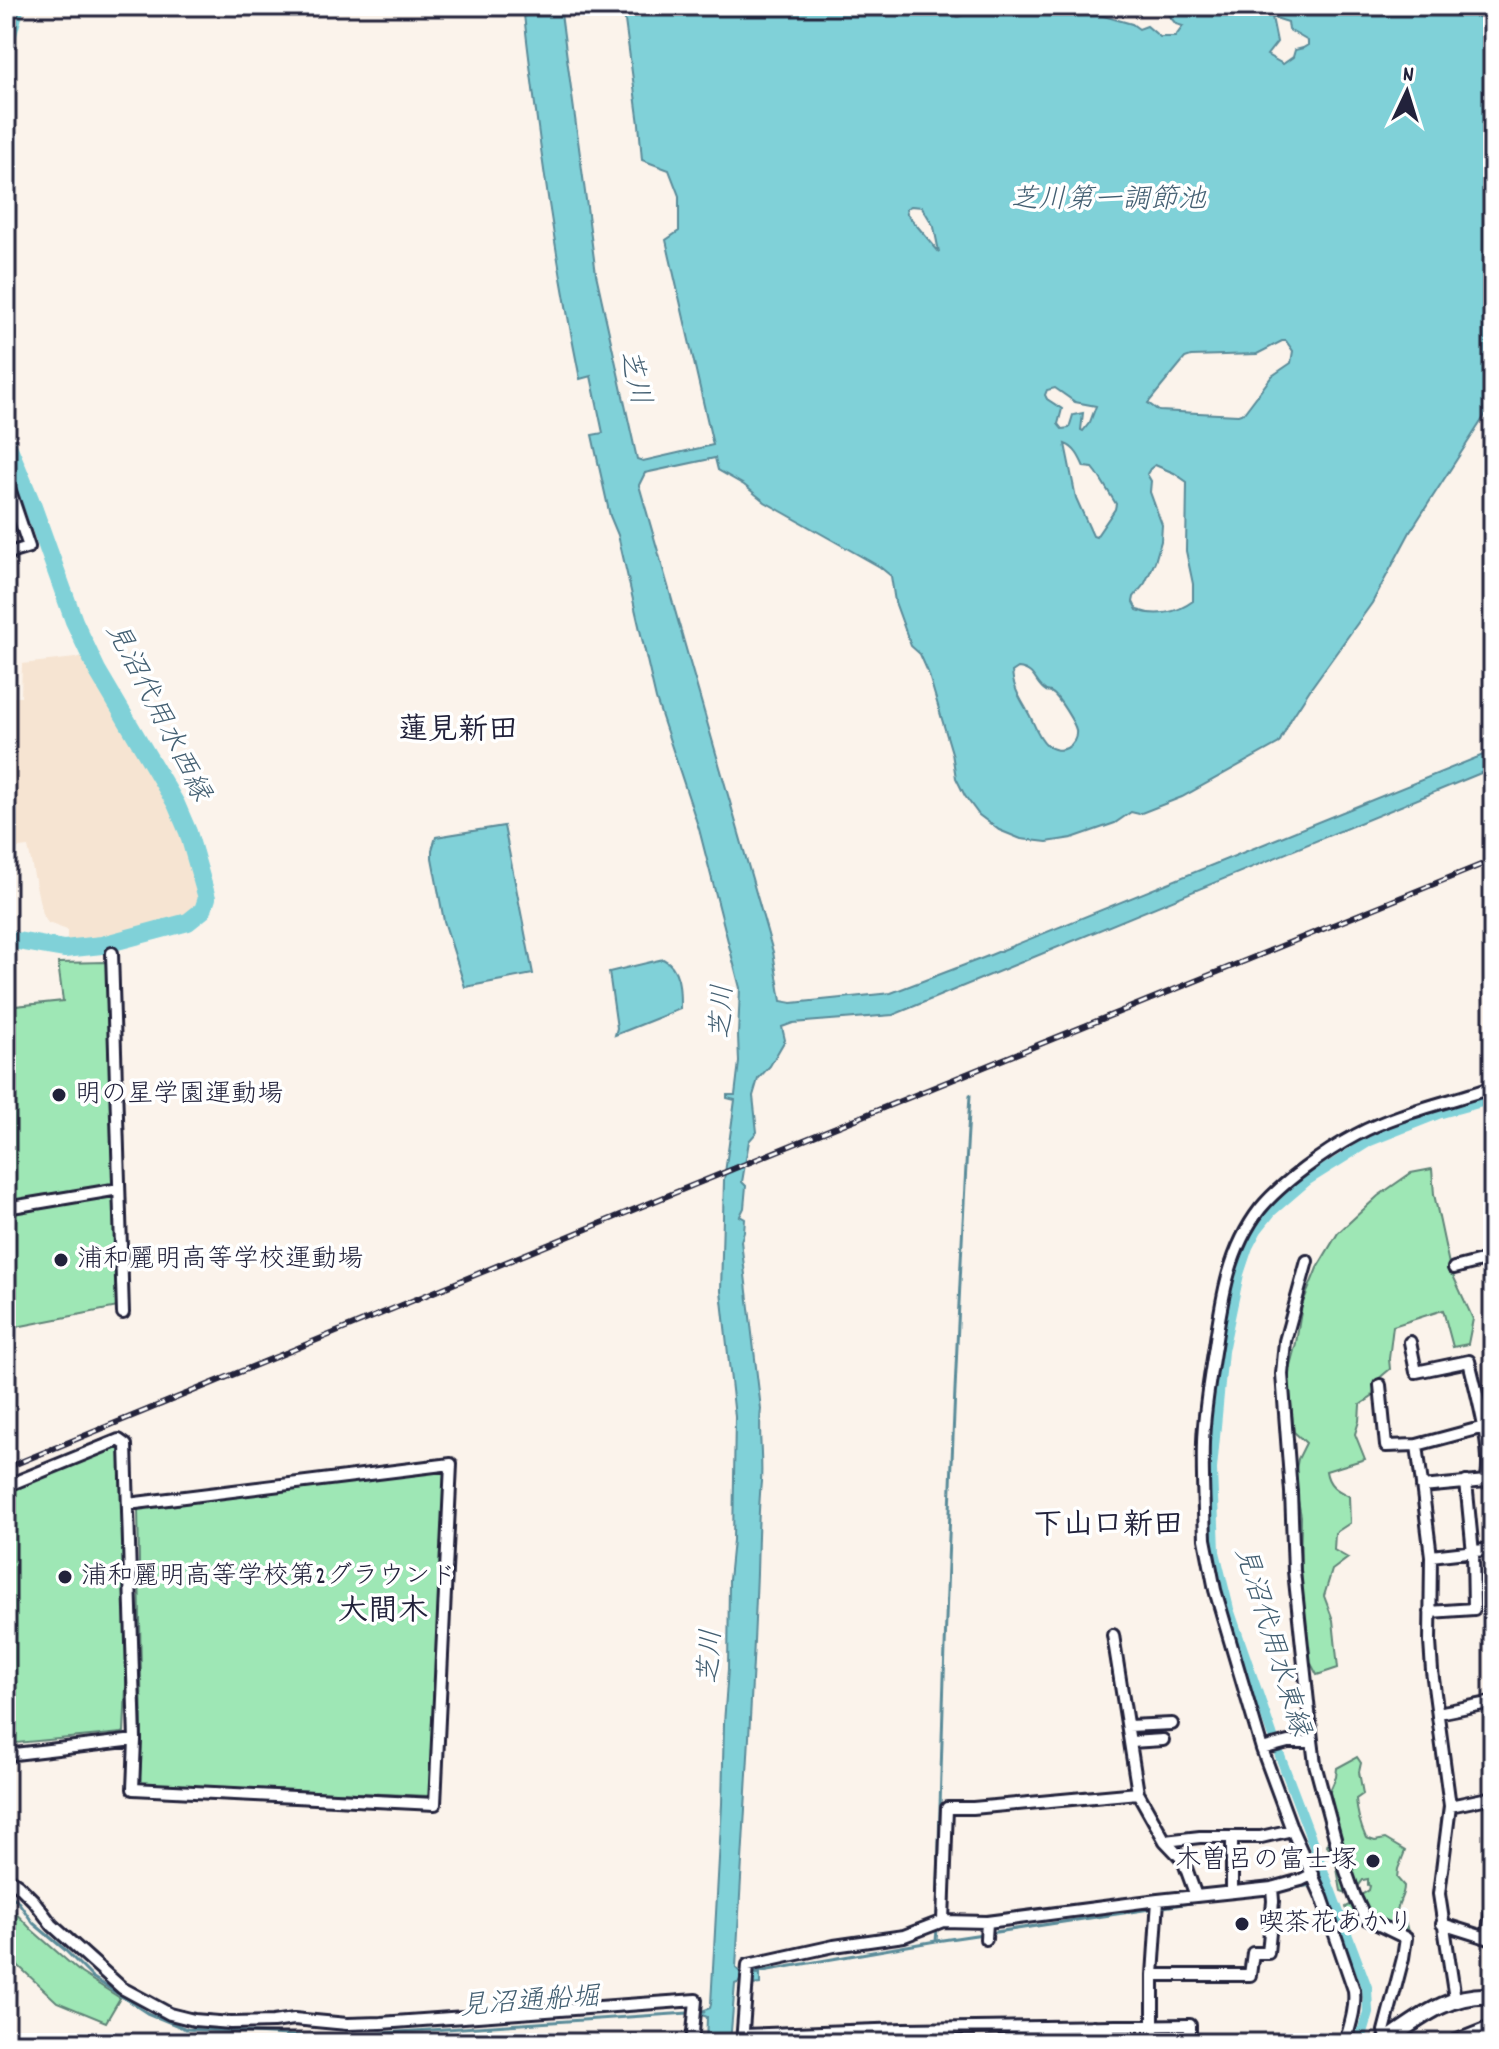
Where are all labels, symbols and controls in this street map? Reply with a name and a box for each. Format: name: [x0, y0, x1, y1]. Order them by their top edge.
north arrow: [1367, 52, 1447, 132]
text: N: [1402, 60, 1415, 91]
water label: 芝川第一調節池: [1010, 182, 1207, 222]
water label: 芝川: [606, 346, 658, 410]
water label: 見沼代用水西縁: [94, 617, 219, 811]
district label: 蓮見新田: [398, 711, 518, 754]
water label: 芝川: [704, 983, 746, 1041]
place label: 明の星学園運動場: [75, 1077, 283, 1114]
marker: 明の星学園運動場: [50, 1086, 68, 1104]
place label: 浦和麗明高等学校運動場: [77, 1242, 363, 1279]
marker: 浦和麗明高等学校運動場: [52, 1251, 70, 1269]
district label: 下山口新田: [1033, 1506, 1183, 1549]
water label: 見沼代用水東縁: [1222, 1542, 1318, 1743]
place label: 浦和麗明高等学校第2グラウンド: [81, 1559, 456, 1596]
marker: 浦和麗明高等学校第2グラウンド: [56, 1568, 74, 1586]
district label: 大間木: [338, 1592, 428, 1635]
water label: 芝川: [692, 1628, 734, 1686]
place label: 木曽呂の富士塚: [1175, 1843, 1357, 1880]
marker: 木曽呂の富士塚: [1364, 1852, 1382, 1870]
place label: 喫茶花あかり: [1258, 1906, 1414, 1943]
marker: 喫茶花あかり: [1233, 1915, 1251, 1933]
water label: 見沼通船堀: [459, 1979, 603, 2029]

